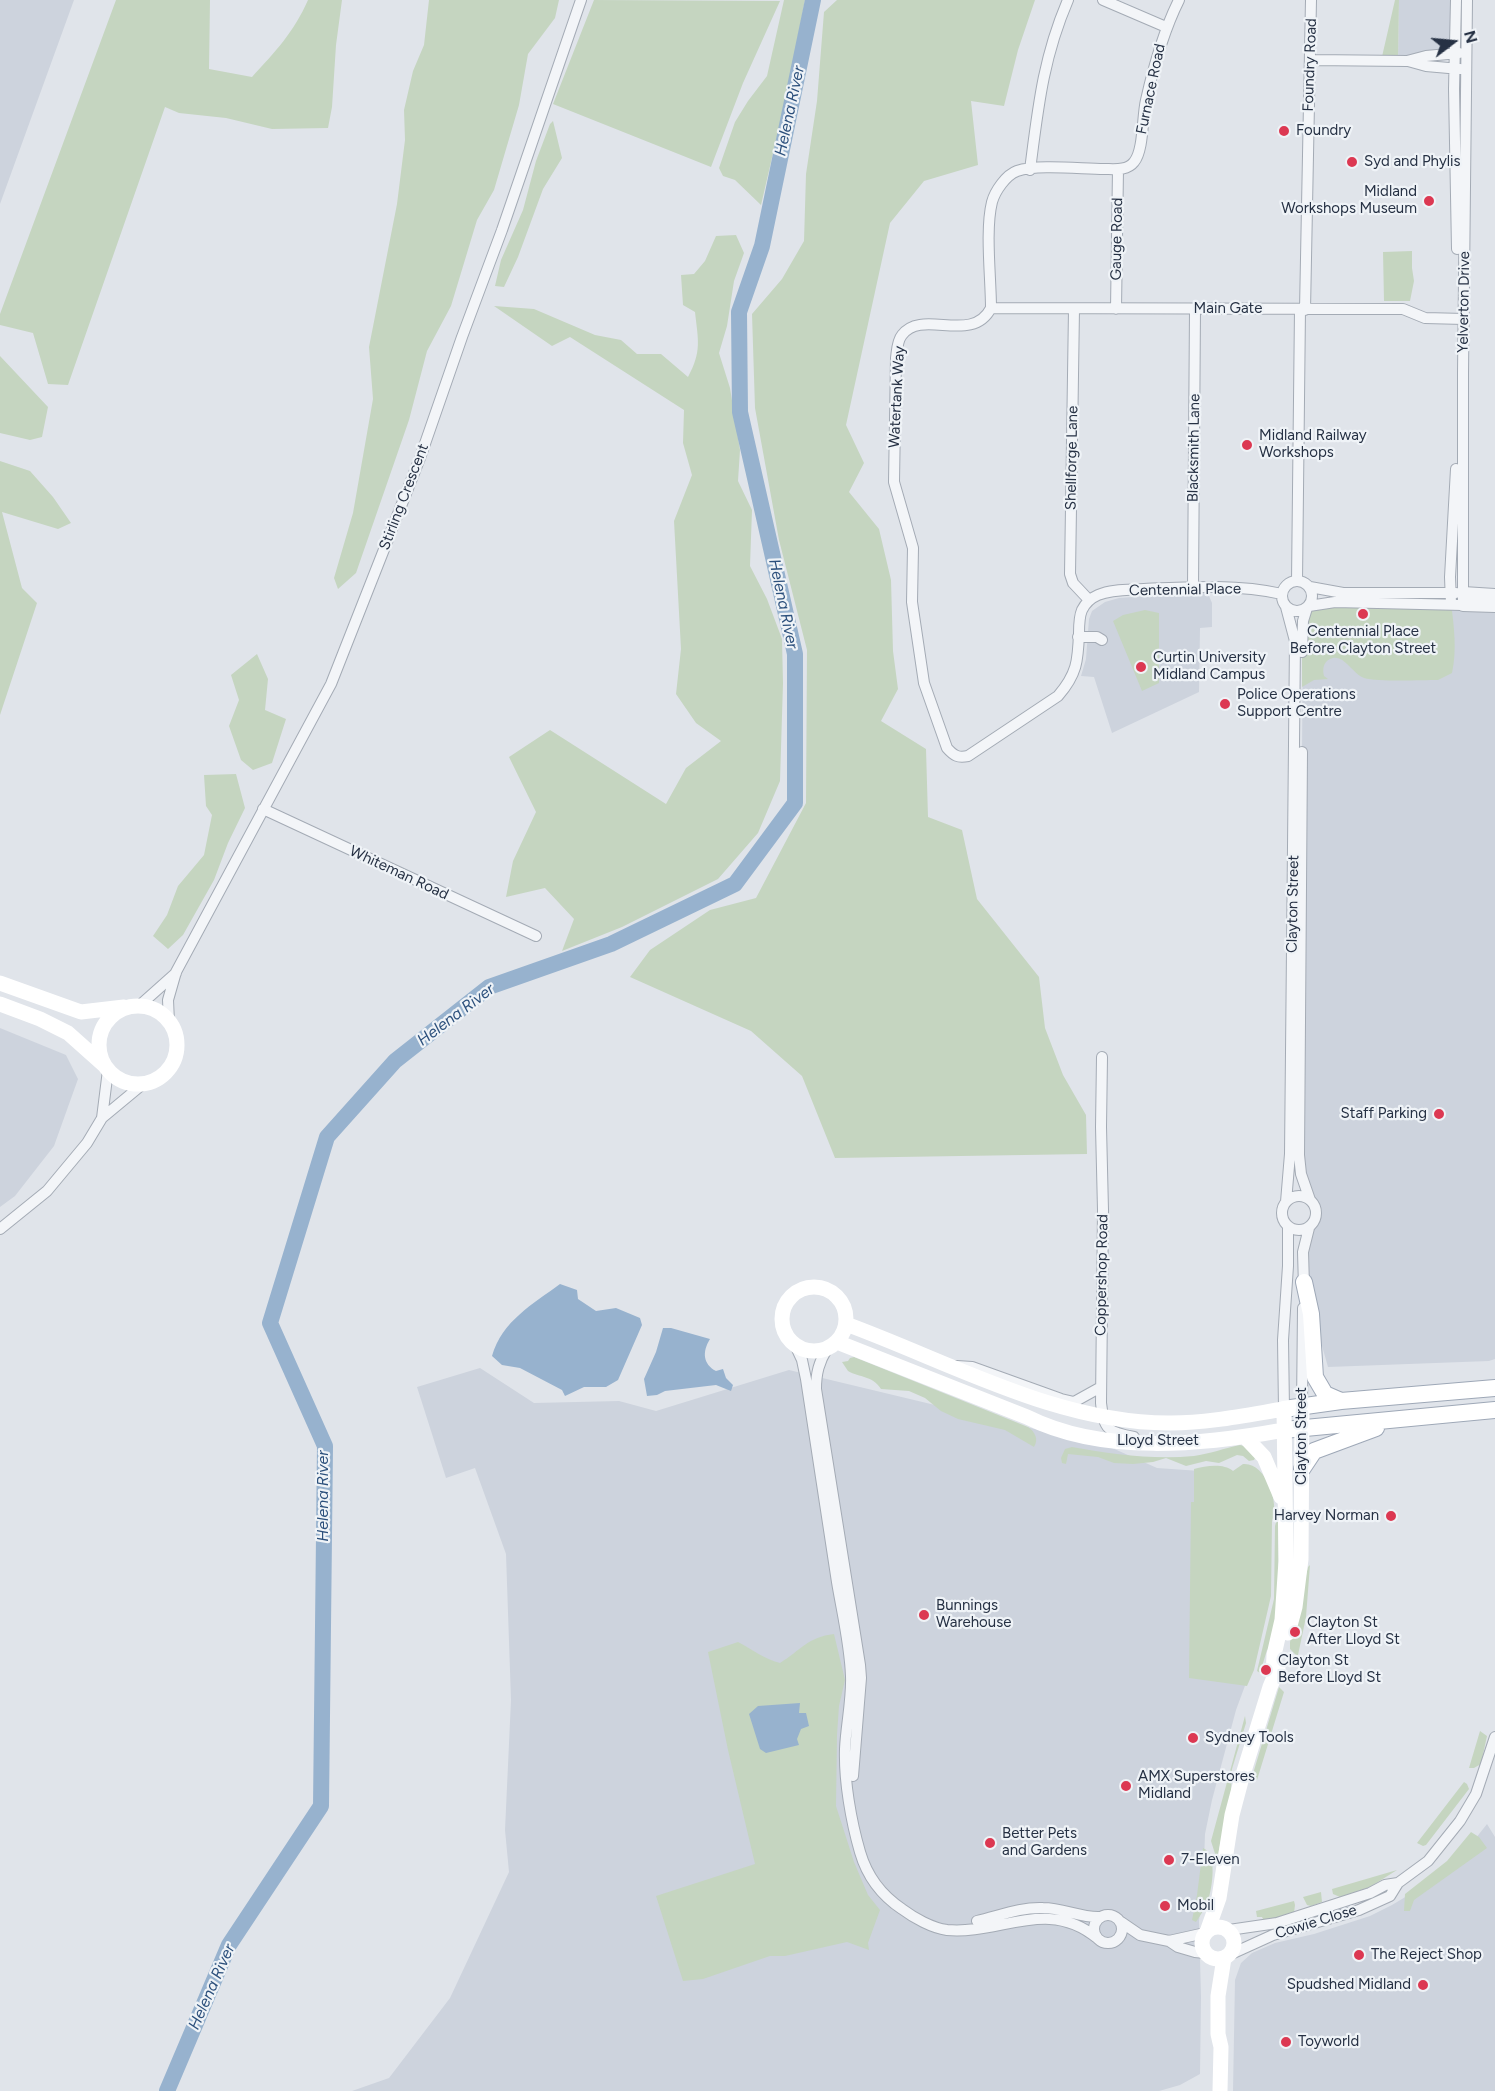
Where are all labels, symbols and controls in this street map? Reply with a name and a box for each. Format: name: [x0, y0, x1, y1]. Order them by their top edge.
north arrow: [1423, 12, 1483, 72]
street label: Foundry Road: [1299, 18, 1321, 112]
text: N: [1460, 28, 1482, 45]
street label: Furnace Road: [1133, 42, 1169, 136]
water label: Helena River: [771, 64, 809, 158]
place label: Foundry: [1296, 122, 1351, 140]
marker: Foundry: [1277, 124, 1291, 138]
place label: Syd and Phylis: [1364, 153, 1461, 171]
marker: Syd and Phylis: [1345, 155, 1359, 169]
place label: Midland Workshops Museum: [1281, 183, 1417, 218]
marker: Midland Workshops Museum: [1422, 194, 1436, 208]
street label: Gauge Road: [1107, 198, 1127, 280]
street label: Yelverton Drive: [1454, 251, 1474, 353]
street label: Main Gate: [1194, 300, 1262, 318]
street label: Watertank Way: [885, 346, 909, 448]
street label: Blacksmith Lane: [1184, 394, 1204, 502]
street label: Shellforge Lane: [1062, 406, 1082, 510]
place label: Midland Railway Workshops: [1259, 427, 1367, 462]
marker: Midland Railway Workshops: [1240, 438, 1254, 452]
street label: Stirling Crescent: [375, 441, 433, 553]
water label: Helena River: [764, 557, 802, 651]
street label: Centennial Place: [1129, 580, 1241, 600]
marker: Centennial Place Before Clayton Street: [1356, 607, 1370, 621]
place label: Centennial Place Before Clayton Street: [1290, 623, 1436, 658]
place label: Curtin University Midland Campus: [1153, 649, 1266, 684]
marker: Curtin University Midland Campus: [1134, 660, 1148, 674]
place label: Police Operations Support Centre: [1237, 686, 1356, 721]
marker: Police Operations Support Centre: [1218, 697, 1232, 711]
street label: Whiteman Road: [347, 842, 451, 904]
street label: Clayton Street: [1283, 855, 1303, 953]
water label: Helena River: [414, 980, 498, 1050]
place label: Staff Parking: [1341, 1105, 1427, 1123]
marker: Staff Parking: [1432, 1107, 1446, 1121]
street label: Coppershop Road: [1092, 1214, 1112, 1336]
street label: Clayton Street: [1293, 1387, 1311, 1485]
street label: Lloyd Street: [1117, 1432, 1199, 1450]
water label: Helena River: [313, 1450, 333, 1542]
place label: Harvey Norman: [1274, 1507, 1379, 1525]
marker: Harvey Norman: [1384, 1509, 1398, 1523]
place label: Bunnings Warehouse: [936, 1597, 1011, 1632]
marker: Bunnings Warehouse: [917, 1608, 931, 1622]
place label: Clayton St After Lloyd St: [1307, 1614, 1400, 1649]
marker: Clayton St After Lloyd St: [1288, 1625, 1302, 1639]
place label: Clayton St Before Lloyd St: [1278, 1652, 1381, 1687]
marker: Clayton St Before Lloyd St: [1259, 1663, 1273, 1677]
place label: Sydney Tools: [1205, 1729, 1294, 1747]
marker: Sydney Tools: [1186, 1731, 1200, 1745]
place label: AMX Superstores Midland: [1138, 1768, 1255, 1803]
marker: AMX Superstores Midland: [1119, 1779, 1133, 1793]
place label: Better Pets and Gardens: [1002, 1825, 1087, 1860]
marker: Better Pets and Gardens: [983, 1836, 997, 1850]
place label: 7-Eleven: [1181, 1851, 1240, 1869]
marker: 7-Eleven: [1162, 1853, 1176, 1867]
place label: Mobil: [1177, 1897, 1214, 1915]
marker: Mobil: [1158, 1899, 1172, 1913]
street label: Cowie Close: [1273, 1901, 1359, 1943]
water label: Helena River: [185, 1941, 239, 2033]
place label: The Reject Shop: [1371, 1946, 1482, 1964]
marker: The Reject Shop: [1352, 1948, 1366, 1962]
place label: Spudshed Midland: [1287, 1976, 1411, 1994]
marker: Spudshed Midland: [1416, 1978, 1430, 1992]
place label: Toyworld: [1298, 2033, 1359, 2051]
marker: Toyworld: [1279, 2035, 1293, 2049]

